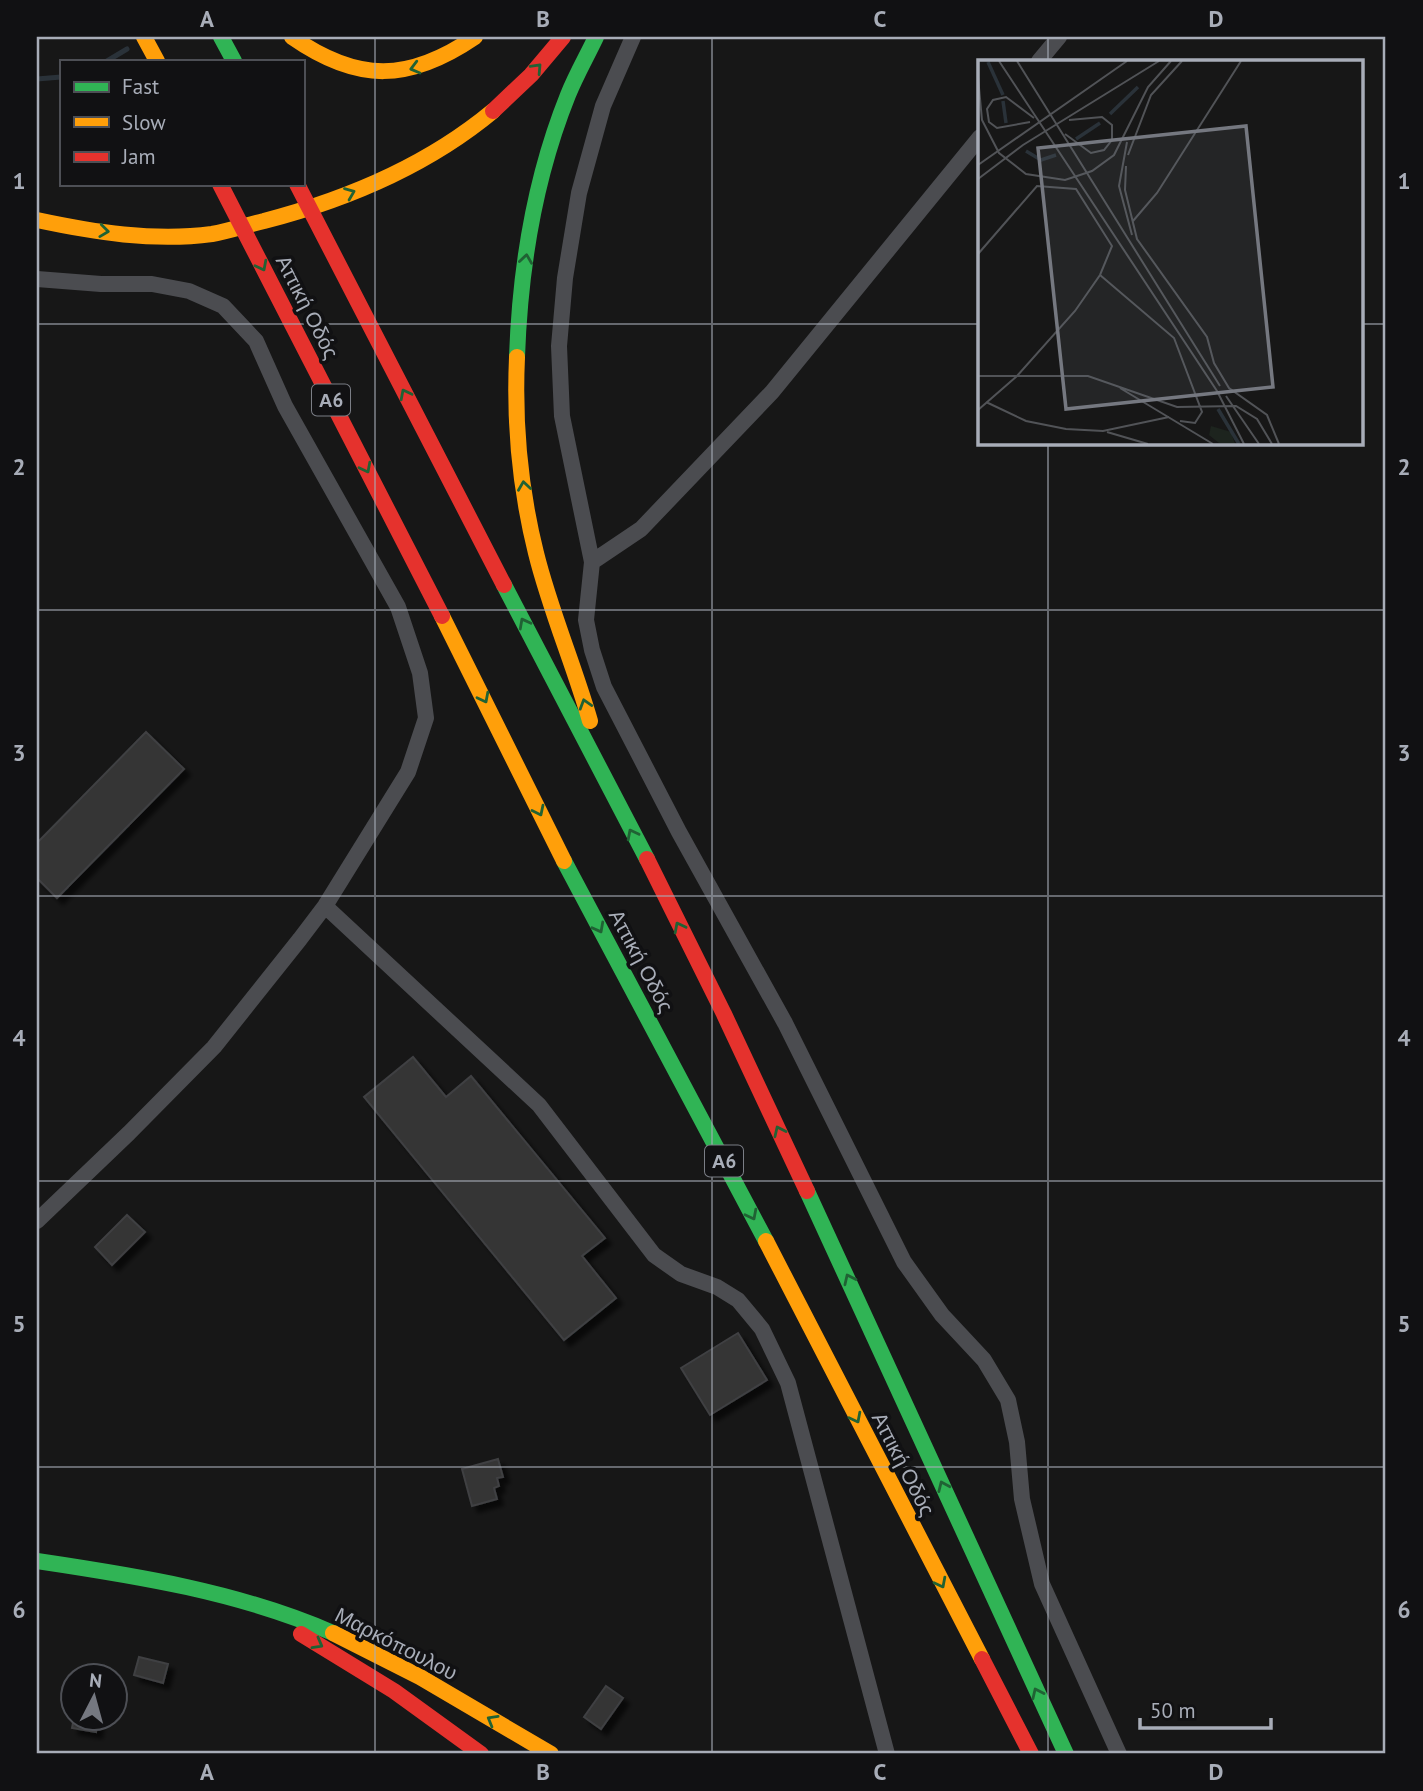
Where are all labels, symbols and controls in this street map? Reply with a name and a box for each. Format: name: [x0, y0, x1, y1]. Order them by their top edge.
text: A: [200, 4, 214, 33]
text: B: [536, 4, 550, 33]
text: C: [874, 4, 887, 33]
text: D: [1209, 4, 1223, 33]
legend: [60, 60, 304, 186]
one-way arrow: [409, 60, 421, 74]
inset map: [978, 60, 1364, 444]
one-way arrow: [529, 63, 542, 76]
text: Fast: [122, 73, 159, 100]
text: Slow: [122, 109, 166, 136]
text: Jam: [121, 143, 156, 170]
text: 1: [12, 166, 26, 195]
text: 1: [1397, 166, 1411, 195]
one-way arrow: [343, 187, 355, 201]
one-way arrow: [98, 224, 110, 239]
street label: Αττική Οδός: [270, 250, 345, 363]
one-way arrow: [518, 253, 533, 265]
one-way arrow: [254, 259, 268, 271]
road number: Α6: [312, 384, 350, 416]
one-way arrow: [400, 389, 414, 401]
text: 2: [12, 452, 26, 481]
text: 2: [1397, 452, 1411, 481]
one-way arrow: [358, 461, 372, 474]
one-way arrow: [517, 480, 532, 492]
one-way arrow: [518, 618, 532, 630]
one-way arrow: [475, 691, 489, 704]
one-way arrow: [579, 698, 594, 710]
text: 3: [12, 738, 26, 767]
text: 3: [1397, 738, 1411, 767]
one-way arrow: [531, 804, 545, 816]
one-way arrow: [627, 829, 641, 841]
street label: Αττική Οδός: [603, 905, 680, 1017]
one-way arrow: [591, 921, 604, 933]
one-way arrow: [674, 921, 688, 934]
text: 4: [12, 1023, 26, 1052]
text: 4: [1397, 1023, 1411, 1052]
one-way arrow: [773, 1126, 787, 1138]
road number: Α6: [705, 1146, 743, 1176]
one-way arrow: [744, 1208, 757, 1221]
one-way arrow: [843, 1273, 857, 1286]
text: 5: [12, 1309, 26, 1338]
text: 5: [1397, 1309, 1411, 1338]
street label: Αττική Οδός: [866, 1407, 941, 1520]
one-way arrow: [847, 1411, 861, 1423]
one-way arrow: [937, 1480, 951, 1493]
one-way arrow: [932, 1575, 946, 1588]
text: 6: [12, 1595, 26, 1624]
text: 6: [1397, 1595, 1411, 1624]
street label: Μαρκόπουλου: [330, 1601, 462, 1686]
one-way arrow: [311, 1636, 324, 1649]
north arrow: [60, 1662, 130, 1732]
text: N: [88, 1668, 103, 1693]
scale bar: [1140, 1686, 1271, 1730]
one-way arrow: [1031, 1688, 1045, 1700]
text: 50 m: [1150, 1697, 1196, 1724]
one-way arrow: [486, 1715, 499, 1728]
text: A: [200, 1757, 214, 1786]
text: B: [536, 1757, 550, 1786]
text: C: [874, 1757, 887, 1786]
text: D: [1209, 1757, 1223, 1786]

